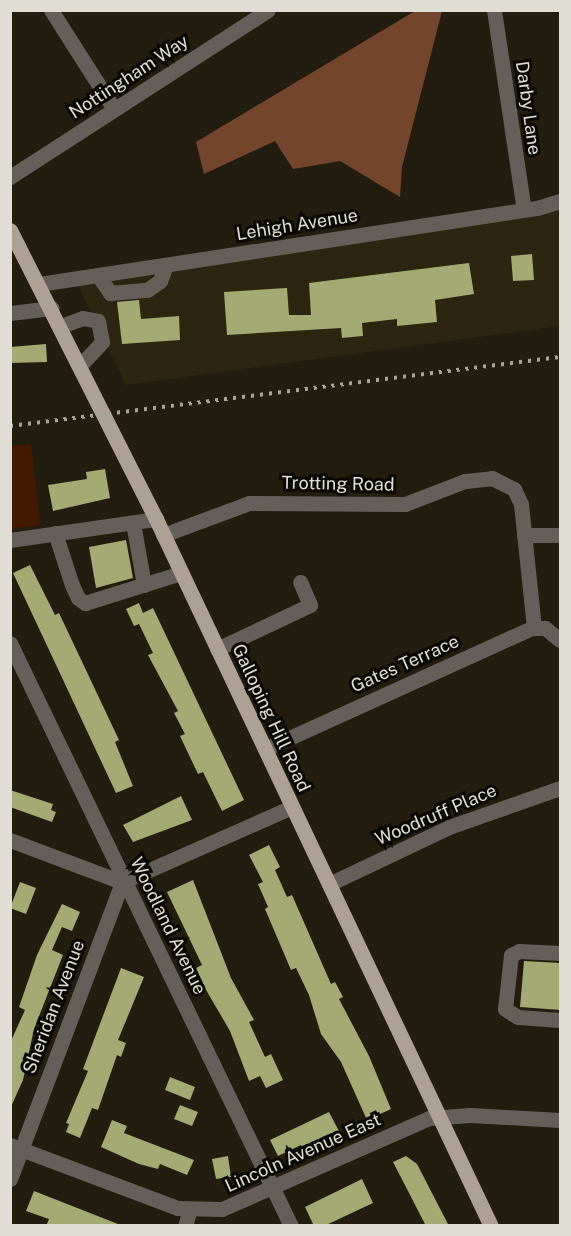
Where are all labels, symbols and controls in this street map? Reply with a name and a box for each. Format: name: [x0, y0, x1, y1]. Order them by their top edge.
street label: Nottingham Way: [65, 30, 193, 124]
street label: Darby Lane: [511, 60, 545, 156]
street label: Lehigh Avenue: [235, 205, 359, 245]
street label: Trotting Road: [281, 472, 395, 496]
street label: Gates Terrace: [347, 630, 463, 698]
street label: Galloping Hill Road: [227, 641, 315, 795]
street label: Woodruff Place: [372, 780, 500, 850]
street label: Woodland Avenue: [125, 854, 211, 998]
street label: Sheridan Avenue: [19, 937, 89, 1077]
street label: Lincoln Avenue East: [222, 1109, 384, 1197]

